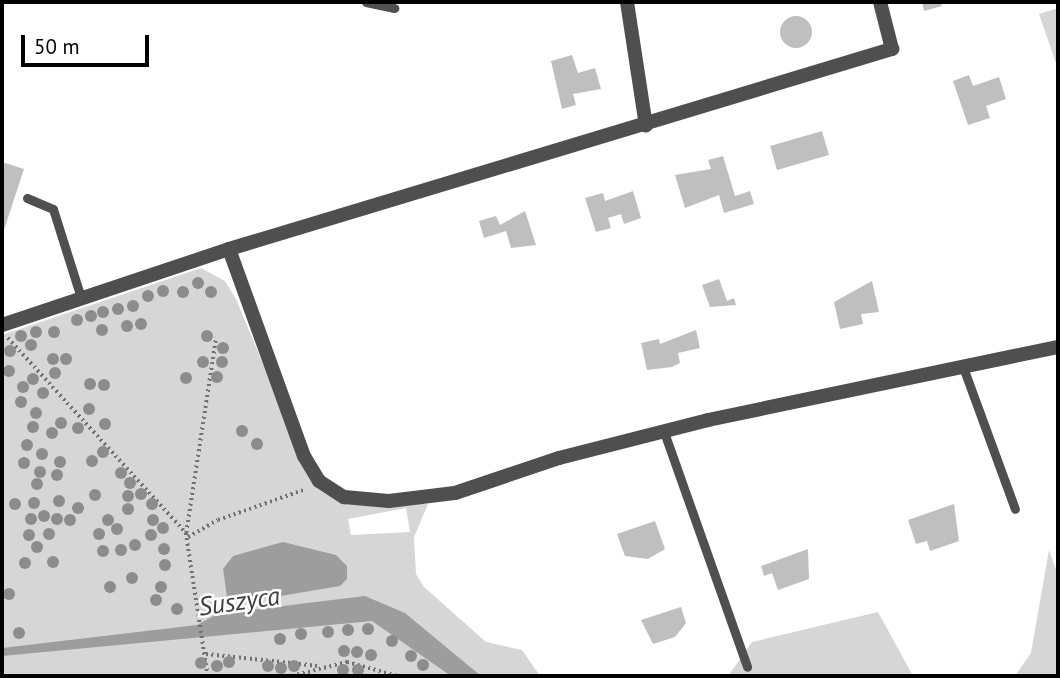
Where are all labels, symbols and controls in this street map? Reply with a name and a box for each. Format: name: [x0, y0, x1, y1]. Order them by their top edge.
scale bar: [24, 21, 152, 65]
text: 50 m: [34, 33, 80, 60]
water label: Suszyca: [196, 580, 282, 622]

